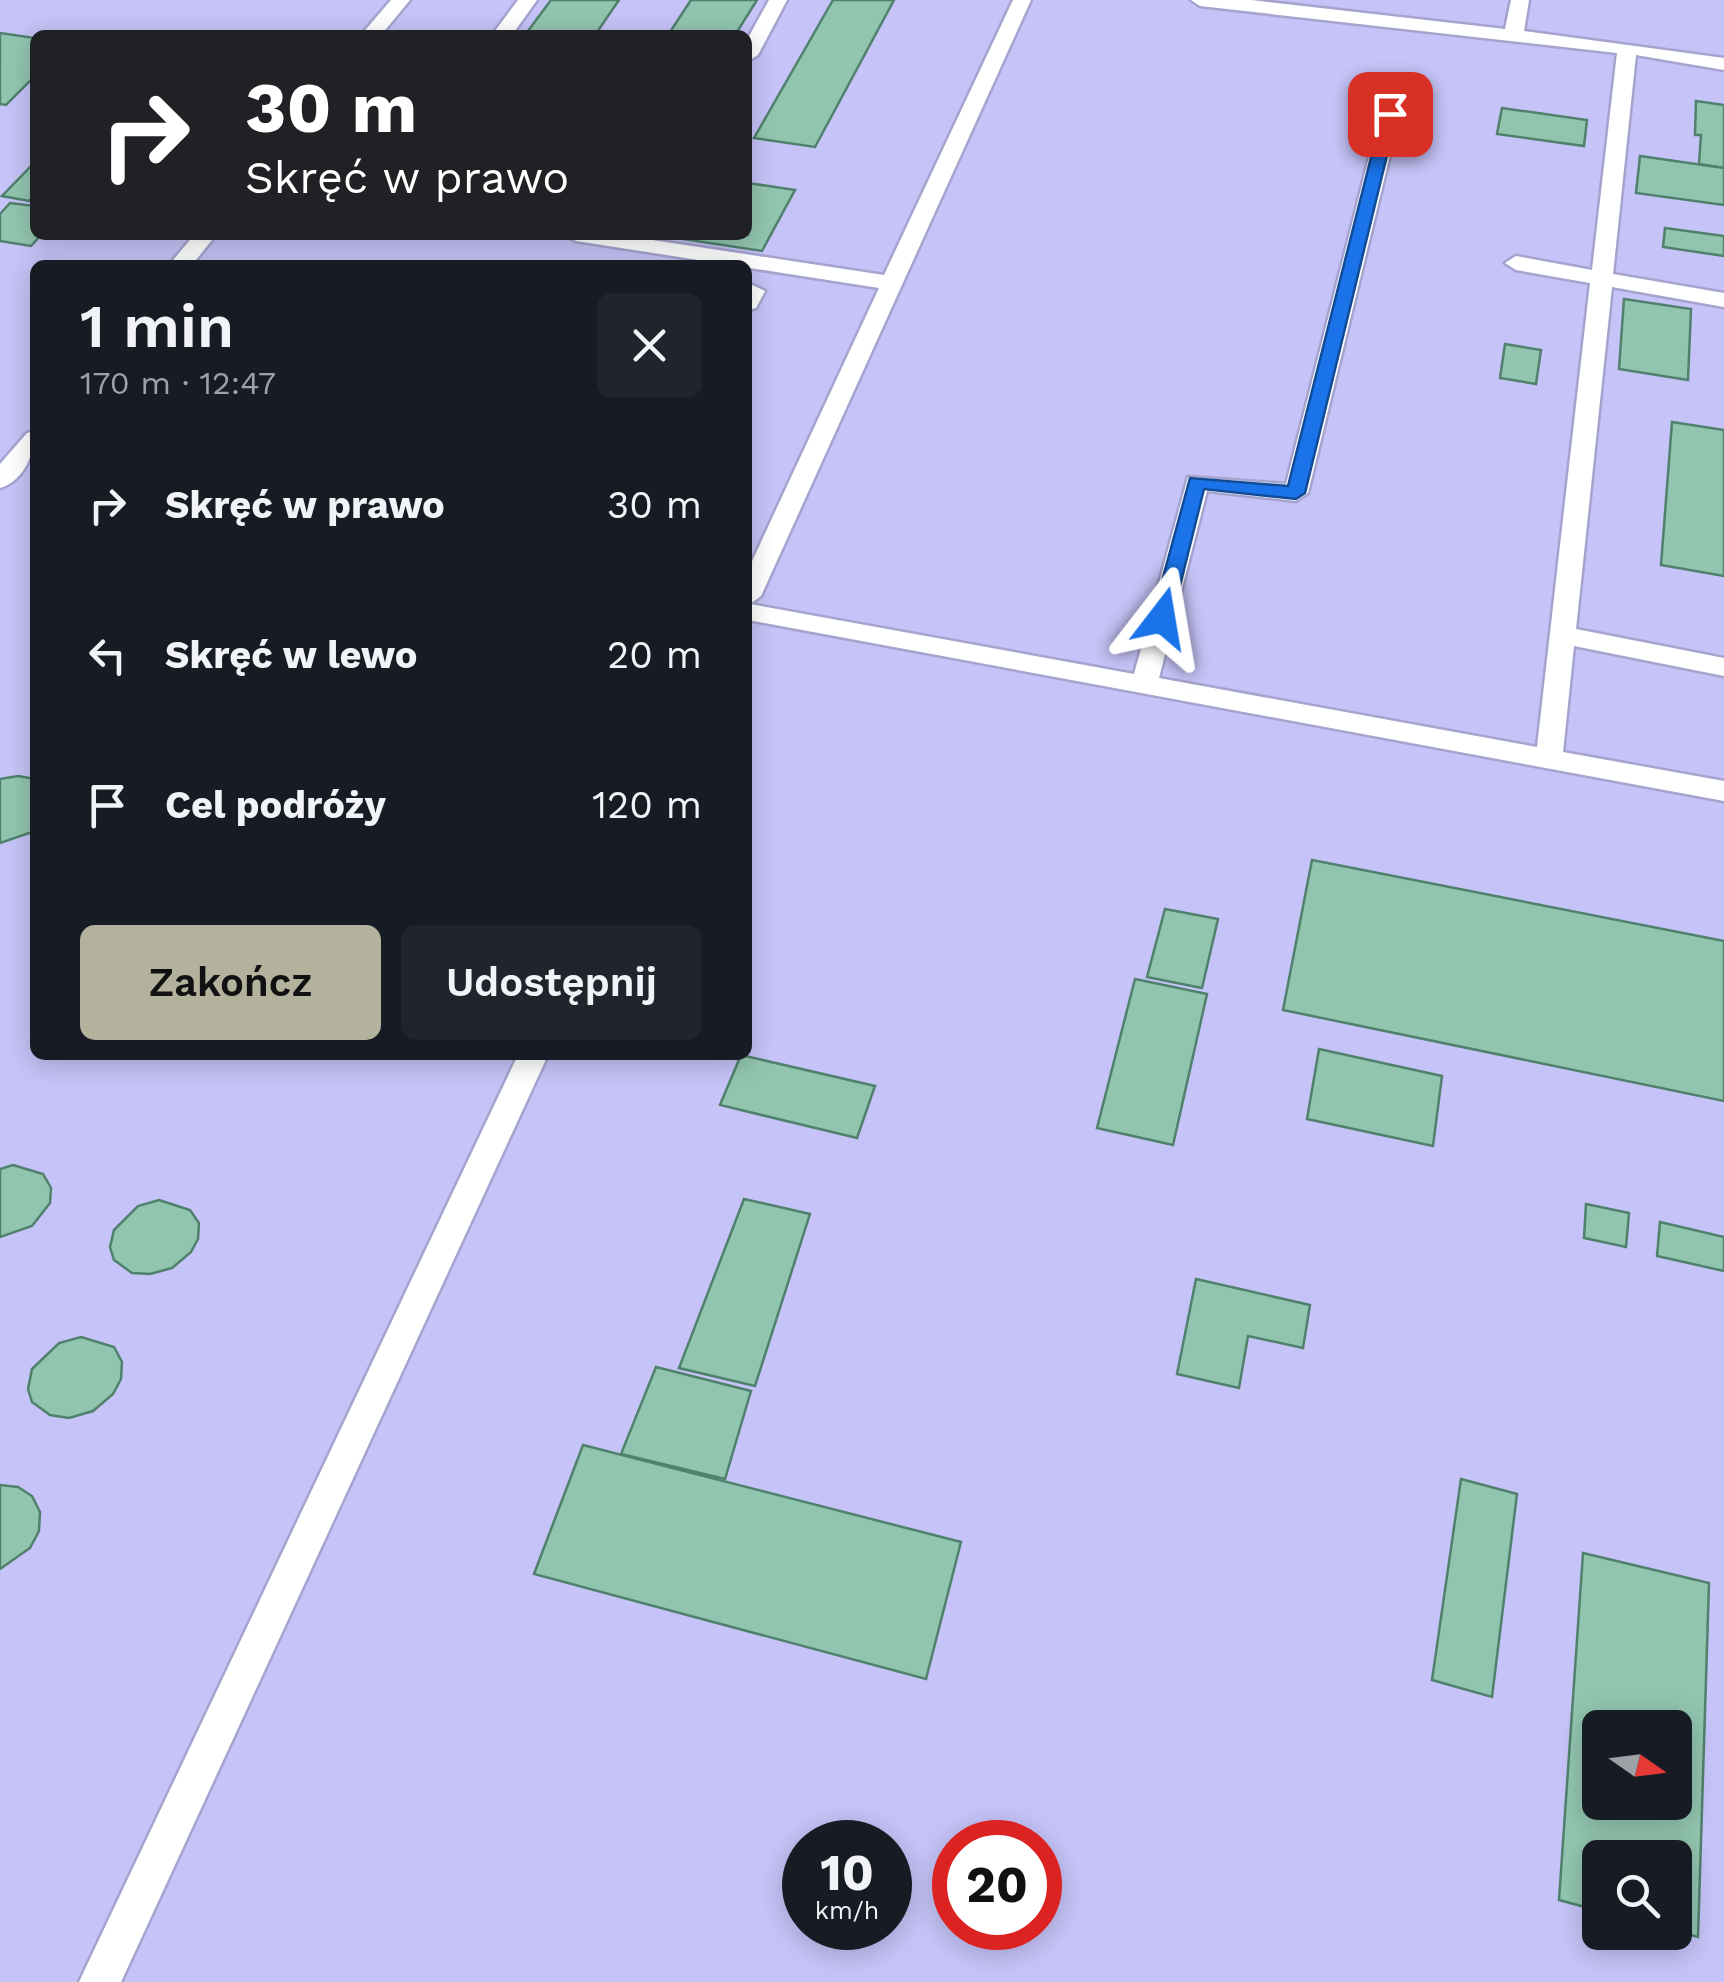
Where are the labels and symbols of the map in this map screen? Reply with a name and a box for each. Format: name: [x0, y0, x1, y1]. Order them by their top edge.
pin: [1348, 72, 1433, 157]
position arrow: [1110, 566, 1214, 670]
north arrow: [1582, 1710, 1692, 1820]
speed limit sign: 20: [932, 1820, 1062, 1950]

